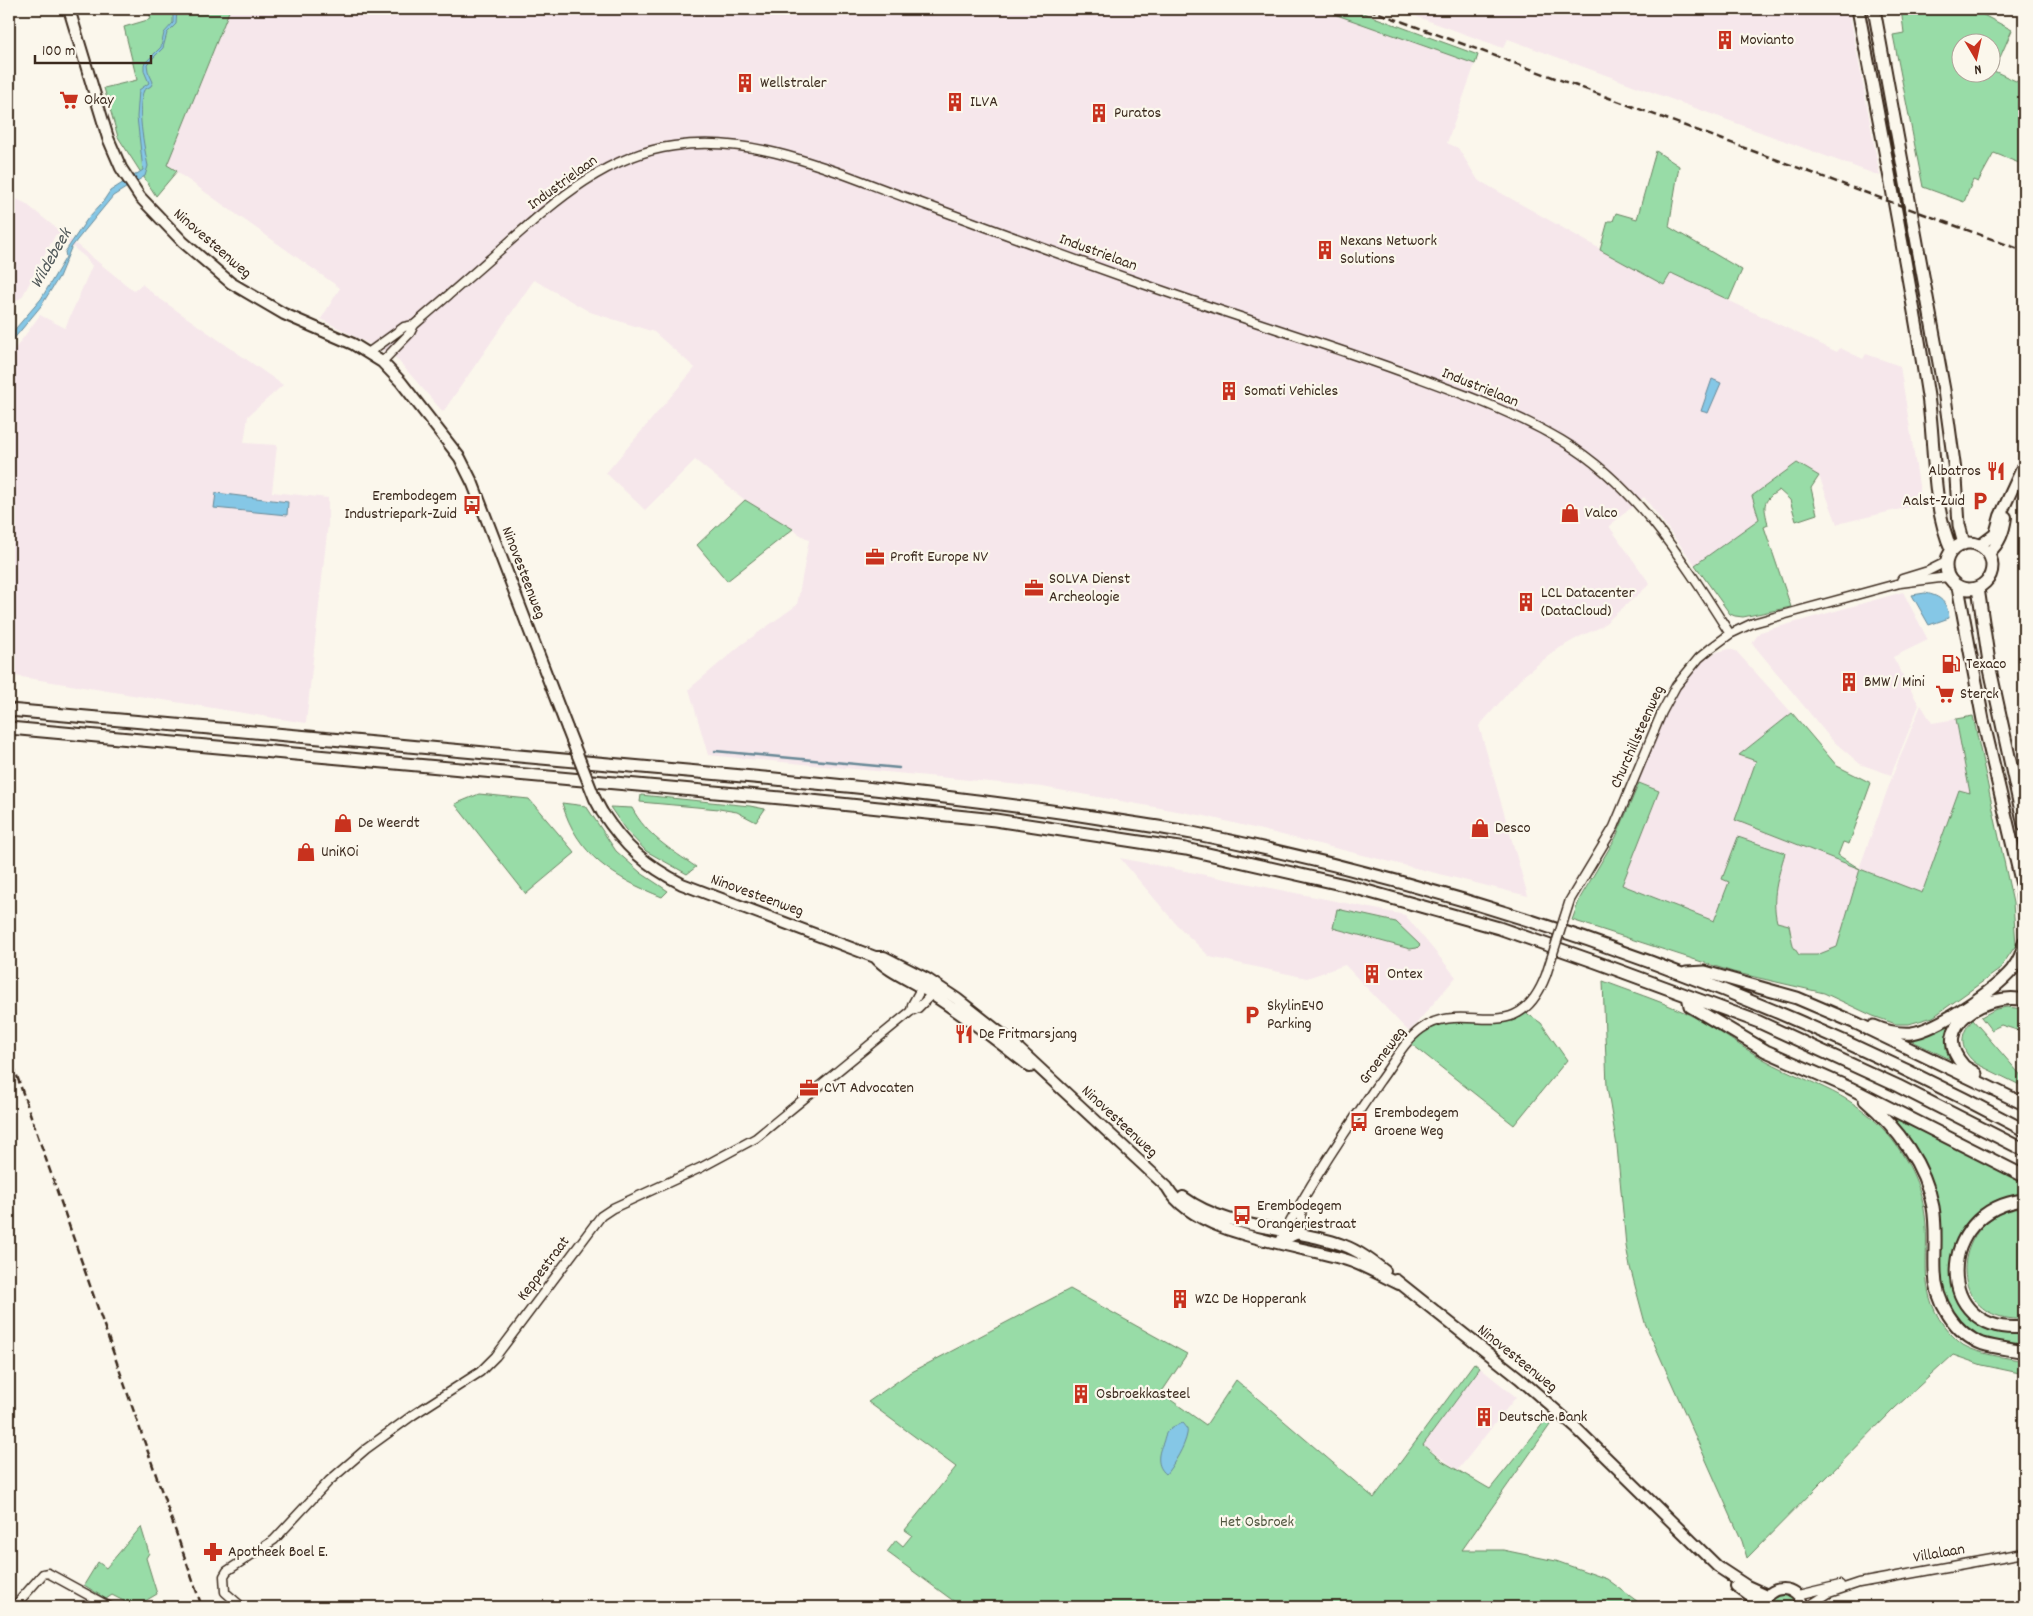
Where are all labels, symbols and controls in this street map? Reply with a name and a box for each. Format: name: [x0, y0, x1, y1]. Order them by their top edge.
building icon: Movianto: [1714, 29, 1736, 51]
place label: Movianto: [1740, 29, 1794, 52]
scale bar: [35, 32, 151, 64]
north arrow: [1950, 32, 2000, 82]
text: 100 m: [42, 41, 75, 63]
text: N: [1973, 58, 1983, 79]
building icon: Wellstraler: [734, 72, 756, 94]
place label: Wellstraler: [760, 72, 827, 95]
supermarket icon: Okay: [58, 89, 80, 111]
place label: Okay: [84, 89, 114, 112]
building icon: ILVA: [944, 91, 966, 113]
place label: ILVA: [970, 91, 998, 114]
building icon: Puratos: [1088, 102, 1110, 124]
place label: Puratos: [1114, 102, 1162, 125]
street label: Industrielaan: [523, 150, 603, 216]
street label: Ninovesteenweg: [168, 203, 256, 285]
water label: Wildebeek: [25, 223, 80, 294]
street label: Industrielaan: [1056, 228, 1140, 278]
place label: Nexans Network Solutions: [1340, 230, 1437, 271]
building icon: Nexans Network Solutions: [1314, 239, 1336, 261]
street label: Industrielaan: [1438, 362, 1522, 414]
building icon: Somati Vehicles: [1218, 380, 1240, 402]
place label: Somati Vehicles: [1244, 380, 1338, 403]
place label: Albatros: [1928, 460, 1981, 483]
restaurant icon: Albatros: [1985, 460, 2007, 482]
place label: Erembodegem Industriepark-Zuid: [344, 485, 457, 526]
place label: Aalst-Zuid: [1902, 490, 1965, 513]
parking icon: Aalst-Zuid: [1969, 490, 1991, 512]
bus stop icon: Erembodegem Industriepark-Zuid: [461, 494, 483, 516]
shop icon: Valco: [1559, 502, 1581, 524]
place label: Valco: [1585, 502, 1618, 525]
street label: Ninovesteenweg: [495, 523, 551, 623]
office icon: Profit Europe NV: [864, 546, 886, 568]
place label: Profit Europe NV: [890, 546, 988, 569]
place label: SOLVA Dienst Archeologie: [1049, 568, 1130, 609]
office icon: SOLVA Dienst Archeologie: [1023, 577, 1045, 599]
place label: LCL Datacenter (DataCloud): [1541, 582, 1635, 623]
building icon: LCL Datacenter (DataCloud): [1515, 591, 1537, 613]
fuel station icon: Texaco: [1940, 653, 1962, 675]
place label: Texaco: [1966, 653, 2006, 676]
building icon: BMW / Mini: [1838, 671, 1860, 693]
place label: BMW / Mini: [1864, 671, 1925, 694]
street label: Churchillsteenweg: [1605, 682, 1671, 792]
supermarket icon: Sterck: [1934, 683, 1956, 705]
place label: Sterck: [1960, 683, 1999, 706]
shop icon: De Weerdt: [332, 812, 354, 834]
place label: De Weerdt: [358, 812, 420, 835]
shop icon: Desco: [1469, 817, 1491, 839]
place label: Desco: [1495, 817, 1531, 840]
shop icon: UniKOi: [295, 841, 317, 863]
place label: UniKOi: [321, 841, 359, 864]
street label: Ninovesteenweg: [707, 869, 807, 923]
building icon: Ontex: [1361, 963, 1383, 985]
place label: Ontex: [1387, 963, 1423, 986]
place label: SkylinE40 Parking: [1267, 995, 1324, 1036]
parking icon: SkylinE40 Parking: [1241, 1004, 1263, 1026]
street label: Groeneweg: [1354, 1022, 1412, 1090]
restaurant icon: De Fritmarsjang: [953, 1023, 975, 1045]
place label: De Fritmarsjang: [979, 1023, 1077, 1046]
office icon: CVT Advocaten: [798, 1077, 820, 1099]
place label: CVT Advocaten: [824, 1077, 914, 1100]
street label: Ninovesteenweg: [1075, 1080, 1163, 1164]
place label: Erembodegem Groene Weg: [1374, 1102, 1459, 1143]
bus stop icon: Erembodegem Groene Weg: [1348, 1111, 1370, 1133]
place label: Erembodegem Orangeriestraat: [1257, 1195, 1357, 1236]
bus stop icon: Erembodegem Orangeriestraat: [1231, 1204, 1253, 1226]
street label: Keppestraat: [512, 1232, 576, 1306]
building icon: WZC De Hopperank: [1169, 1288, 1191, 1310]
place label: WZC De Hopperank: [1195, 1288, 1306, 1311]
street label: Ninovesteenweg: [1472, 1319, 1562, 1399]
building icon: Osbroekkasteel: [1070, 1383, 1092, 1405]
place label: Osbroekkasteel: [1096, 1383, 1190, 1406]
building icon: Deutsche Bank: [1473, 1406, 1495, 1428]
place label: Deutsche Bank: [1499, 1406, 1587, 1429]
park label: Het Osbroek: [1220, 1511, 1294, 1534]
street label: Villalaan: [1911, 1538, 1967, 1570]
pharmacy icon: Apotheek Boel E.: [202, 1541, 224, 1563]
place label: Apotheek Boel E.: [228, 1541, 328, 1564]

